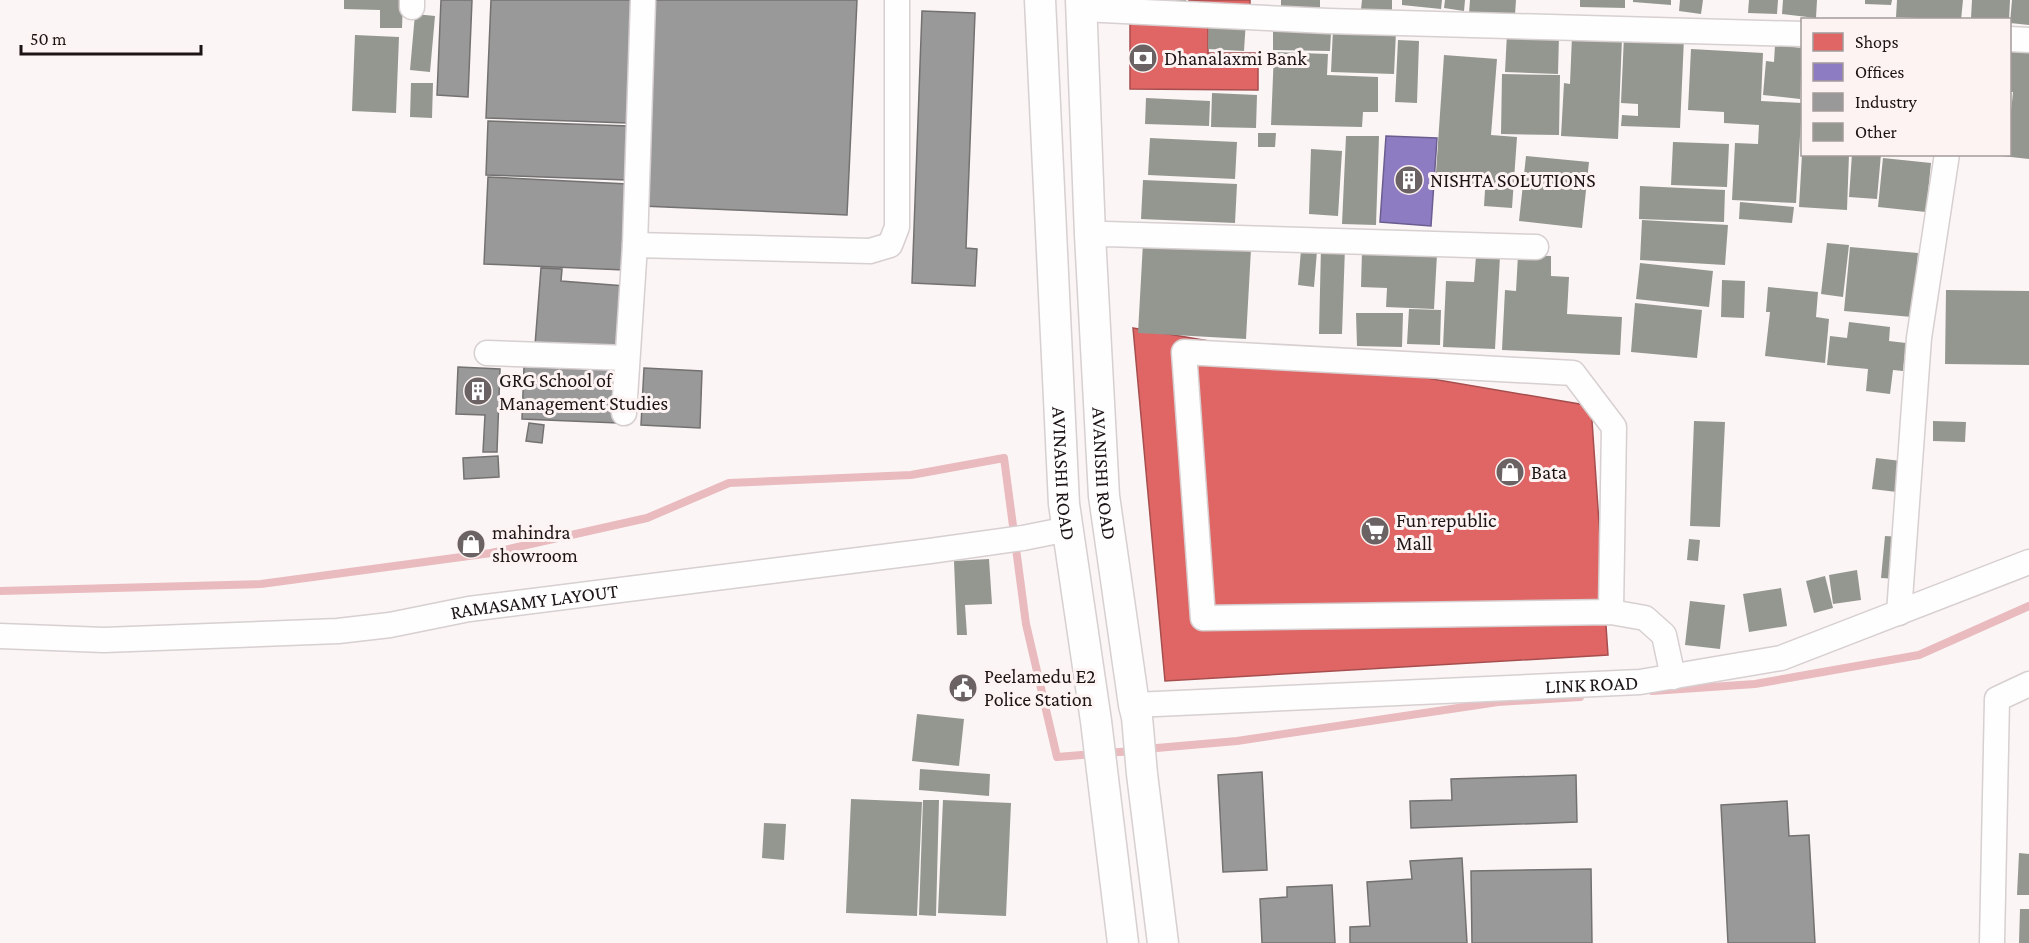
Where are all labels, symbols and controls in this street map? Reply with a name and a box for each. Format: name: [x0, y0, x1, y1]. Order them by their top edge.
scale bar: [21, 18, 201, 56]
legend: [1801, 18, 2011, 156]
text: 50 m: [30, 29, 67, 49]
text: Shops: [1855, 32, 1899, 52]
bank icon: Dhanalaxmi Bank: [1127, 42, 1159, 74]
place label: Dhanalaxmi Bank: [1164, 47, 1307, 69]
text: Offices: [1855, 62, 1904, 82]
text: Industry: [1855, 92, 1918, 112]
text: Other: [1855, 122, 1898, 142]
building icon: NISHTA SOLUTIONS: [1393, 164, 1425, 196]
place label: NISHTA SOLUTIONS: [1430, 169, 1596, 191]
place label: GRG School of Management Studies: [499, 369, 668, 415]
building icon: GRG School of Management Studies: [462, 375, 494, 407]
street label: AVINASHI ROAD: [1048, 406, 1080, 542]
street label: AVANISHI ROAD: [1088, 406, 1121, 541]
shop icon: Bata: [1494, 456, 1526, 488]
place label: Bata: [1531, 461, 1567, 483]
place label: Fun republic Mall: [1396, 509, 1497, 554]
supermarket icon: Fun republic Mall: [1359, 515, 1391, 547]
place label: mahindra showroom: [492, 521, 578, 566]
shop icon: mahindra showroom: [455, 528, 487, 560]
street label: RAMASAMY LAYOUT: [448, 579, 620, 624]
place label: Peelamedu E2 Police Station: [984, 665, 1096, 710]
street label: LINK ROAD: [1544, 671, 1639, 697]
public building icon: Peelamedu E2 Police Station: [947, 672, 979, 704]

